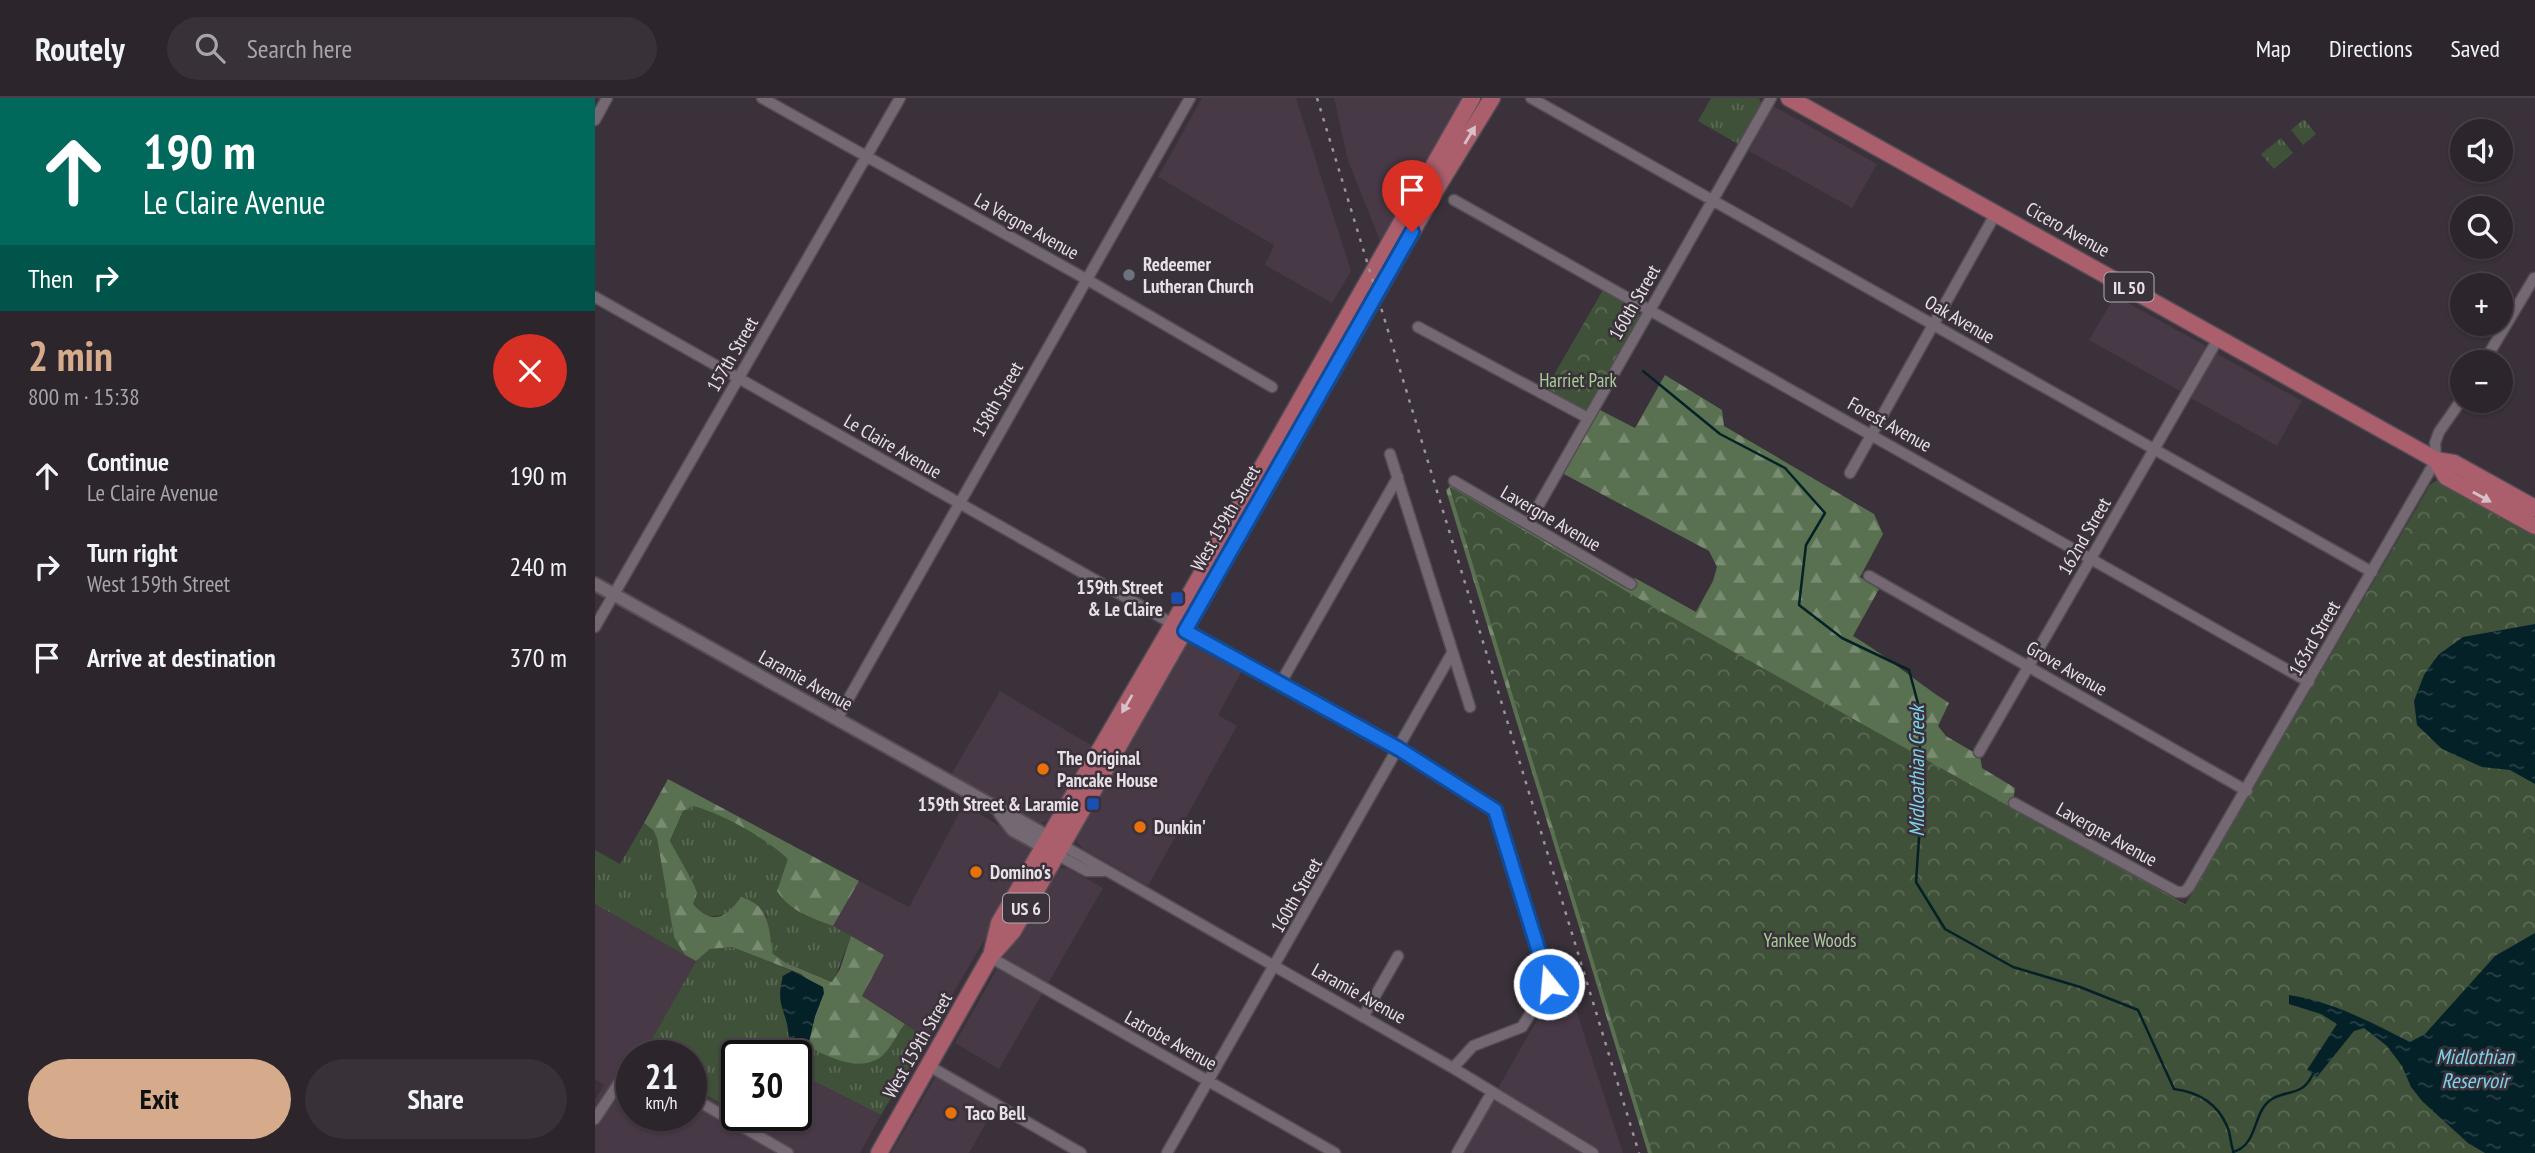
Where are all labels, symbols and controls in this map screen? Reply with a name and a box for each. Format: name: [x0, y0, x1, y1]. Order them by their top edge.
search box: [167, 17, 657, 80]
text: Routely: [35, 27, 125, 70]
icon: search: [191, 29, 229, 67]
text: Search here: [247, 32, 352, 65]
text: Map: [2256, 33, 2291, 64]
text: Directions: [2329, 33, 2413, 64]
text: Saved: [2451, 33, 2500, 64]
text: 190 m: [143, 119, 256, 183]
map controls: [2450, 119, 2513, 413]
button: sound: [2450, 119, 2513, 182]
one-way arrow: [1463, 125, 1476, 144]
icon: ahead: [28, 126, 119, 217]
pin: [1382, 160, 1442, 232]
icon: arrive: [1393, 171, 1431, 209]
text: Le Claire Avenue: [143, 181, 326, 223]
street label: La Vergne Avenue: [971, 187, 1084, 265]
street label: Cicero Avenue: [2022, 196, 2114, 262]
button: search: [2450, 196, 2513, 259]
place label: Redeemer Lutheran Church: [1143, 252, 1254, 298]
icon: right: [87, 259, 125, 297]
street label: 160th Street: [1603, 260, 1665, 344]
text: Then: [28, 262, 73, 295]
marker: Redeemer Lutheran Church: [1121, 267, 1137, 283]
road number: IL 50: [2105, 272, 2153, 302]
button: +: [2450, 273, 2513, 336]
street label: Oak Avenue: [1921, 289, 1999, 349]
street label: 157th Street: [701, 312, 763, 396]
text: 2 min: [28, 328, 113, 383]
button: close: [493, 334, 567, 408]
button: −: [2450, 350, 2513, 413]
street label: 158th Street: [966, 357, 1028, 441]
park label: Harriet Park: [1539, 368, 1617, 392]
text: 800 m · 15:38: [28, 382, 140, 411]
street label: Forest Avenue: [1844, 391, 1936, 457]
street label: Le Claire Avenue: [840, 409, 946, 484]
text: Continue: [87, 445, 169, 478]
icon: ahead: [28, 457, 66, 495]
text: 190 m: [509, 459, 567, 492]
street label: West 159th Street: [1185, 460, 1265, 575]
text: Le Claire Avenue: [87, 478, 218, 507]
street label: Lavergne Avenue: [1497, 480, 1605, 556]
one-way arrow: [2472, 491, 2492, 503]
street label: 162nd Street: [2052, 492, 2116, 579]
text: Turn right: [87, 536, 178, 569]
icon: right: [28, 548, 66, 586]
text: 240 m: [509, 550, 567, 583]
text: West 159th Street: [87, 569, 230, 598]
place label: 159th Street & Le Claire: [1077, 575, 1163, 621]
marker: 159th Street & Le Claire: [1169, 590, 1185, 606]
street label: 163rd Street: [2283, 596, 2345, 680]
street label: Grove Avenue: [2022, 635, 2112, 701]
icon: arrive: [28, 639, 66, 677]
text: Arrive at destination: [87, 641, 276, 674]
text: 370 m: [509, 641, 567, 674]
street label: Laramie Avenue: [755, 644, 857, 716]
one-way arrow: [1120, 695, 1133, 714]
water label: Midloathian Creek: [1903, 702, 1930, 837]
place label: The Original Pancake House: [1057, 746, 1158, 792]
marker: The Original Pancake House: [1035, 761, 1051, 777]
place label: 159th Street & Laramie: [918, 792, 1079, 816]
marker: 159th Street & Laramie: [1085, 796, 1101, 812]
street label: Lavergne Avenue: [2052, 796, 2162, 872]
place label: Dunkin': [1154, 815, 1206, 839]
marker: Dunkin': [1132, 819, 1148, 835]
street label: 160th Street: [1265, 853, 1327, 937]
place label: Domino's: [990, 860, 1051, 884]
marker: Domino's: [968, 864, 984, 880]
road number: US 6: [1003, 894, 1049, 922]
park label: Yankee Woods: [1763, 928, 1857, 952]
position arrow: [1512, 947, 1586, 1021]
street label: Laramie Avenue: [1308, 957, 1410, 1029]
street label: West 159th Street: [877, 987, 957, 1102]
street label: Latrobe Avenue: [1121, 1005, 1221, 1075]
speed limit sign: 30: [721, 1040, 812, 1131]
water label: Midlothian Reservoir: [2436, 1043, 2516, 1094]
text: 21: [645, 1053, 678, 1099]
button: Exit: [28, 1059, 291, 1139]
button: Share: [305, 1059, 567, 1139]
text: km/h: [646, 1091, 677, 1114]
place label: Taco Bell: [965, 1101, 1026, 1125]
marker: Taco Bell: [943, 1105, 959, 1121]

